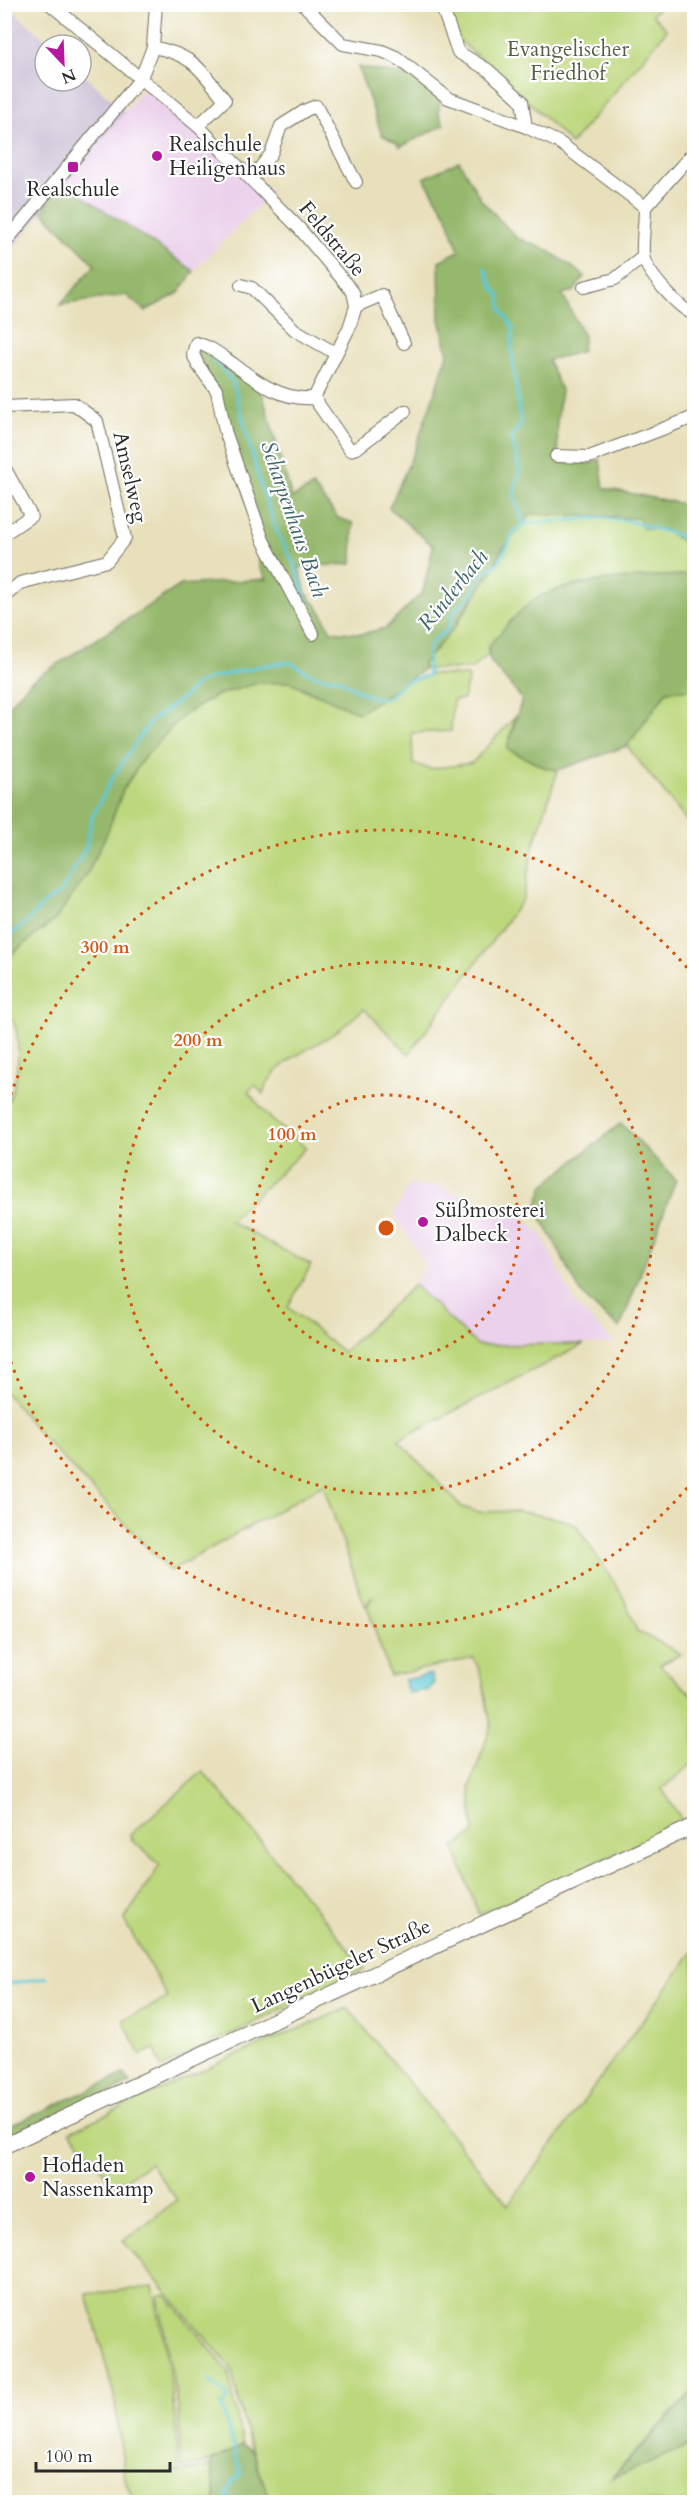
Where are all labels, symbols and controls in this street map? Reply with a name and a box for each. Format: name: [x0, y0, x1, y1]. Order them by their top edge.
north arrow: [33, 33, 93, 93]
park label: Evangelischer Friedhof: [507, 35, 630, 88]
text: N: [58, 63, 79, 89]
place label: Realschule Heiligenhaus: [169, 130, 286, 183]
marker: Realschule Heiligenhaus: [150, 149, 164, 163]
marker: Realschule: [66, 160, 80, 174]
place label: Realschule: [26, 175, 120, 204]
street label: Feldstraße: [292, 195, 372, 283]
street label: Amselweg: [105, 429, 155, 526]
water label: Scharpenhaus Bach: [253, 437, 335, 602]
water label: Rinderbach: [411, 543, 495, 637]
text: 300 m: [80, 935, 130, 960]
text: 200 m: [173, 1028, 223, 1053]
text: 100 m: [267, 1122, 317, 1147]
place label: Süßmosterei Dalbeck: [435, 1196, 545, 1249]
marker: Süßmosterei Dalbeck: [416, 1215, 430, 1229]
centre of rings: [376, 1218, 396, 1238]
street label: Langenbügeler Straße: [246, 1912, 436, 2020]
place label: Hofladen Nassenkamp: [42, 2151, 154, 2204]
marker: Hofladen Nassenkamp: [23, 2170, 37, 2184]
scale bar: [36, 2435, 170, 2473]
text: 100 m: [45, 2444, 93, 2469]

